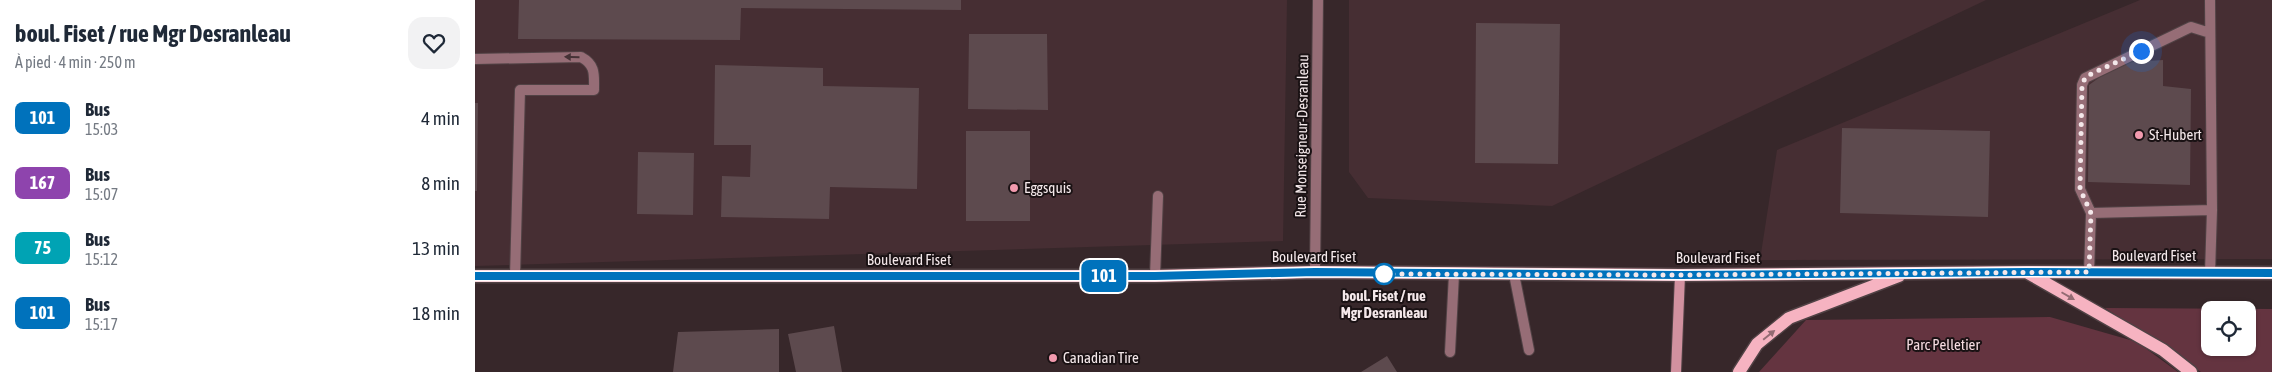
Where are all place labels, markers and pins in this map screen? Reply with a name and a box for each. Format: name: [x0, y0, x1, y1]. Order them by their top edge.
place label: St-Hubert: [2149, 126, 2202, 143]
marker: St-Hubert: [2133, 129, 2145, 141]
place label: Eggsquis: [1024, 179, 1071, 196]
marker: Eggsquis: [1008, 182, 1020, 194]
marker: boul. Fiset / rue Mgr Desranleau: [1373, 263, 1395, 285]
place label: boul. Fiset / rue Mgr Desranleau: [1341, 287, 1427, 321]
place label: Canadian Tire: [1063, 349, 1139, 366]
marker: Canadian Tire: [1047, 352, 1059, 364]

